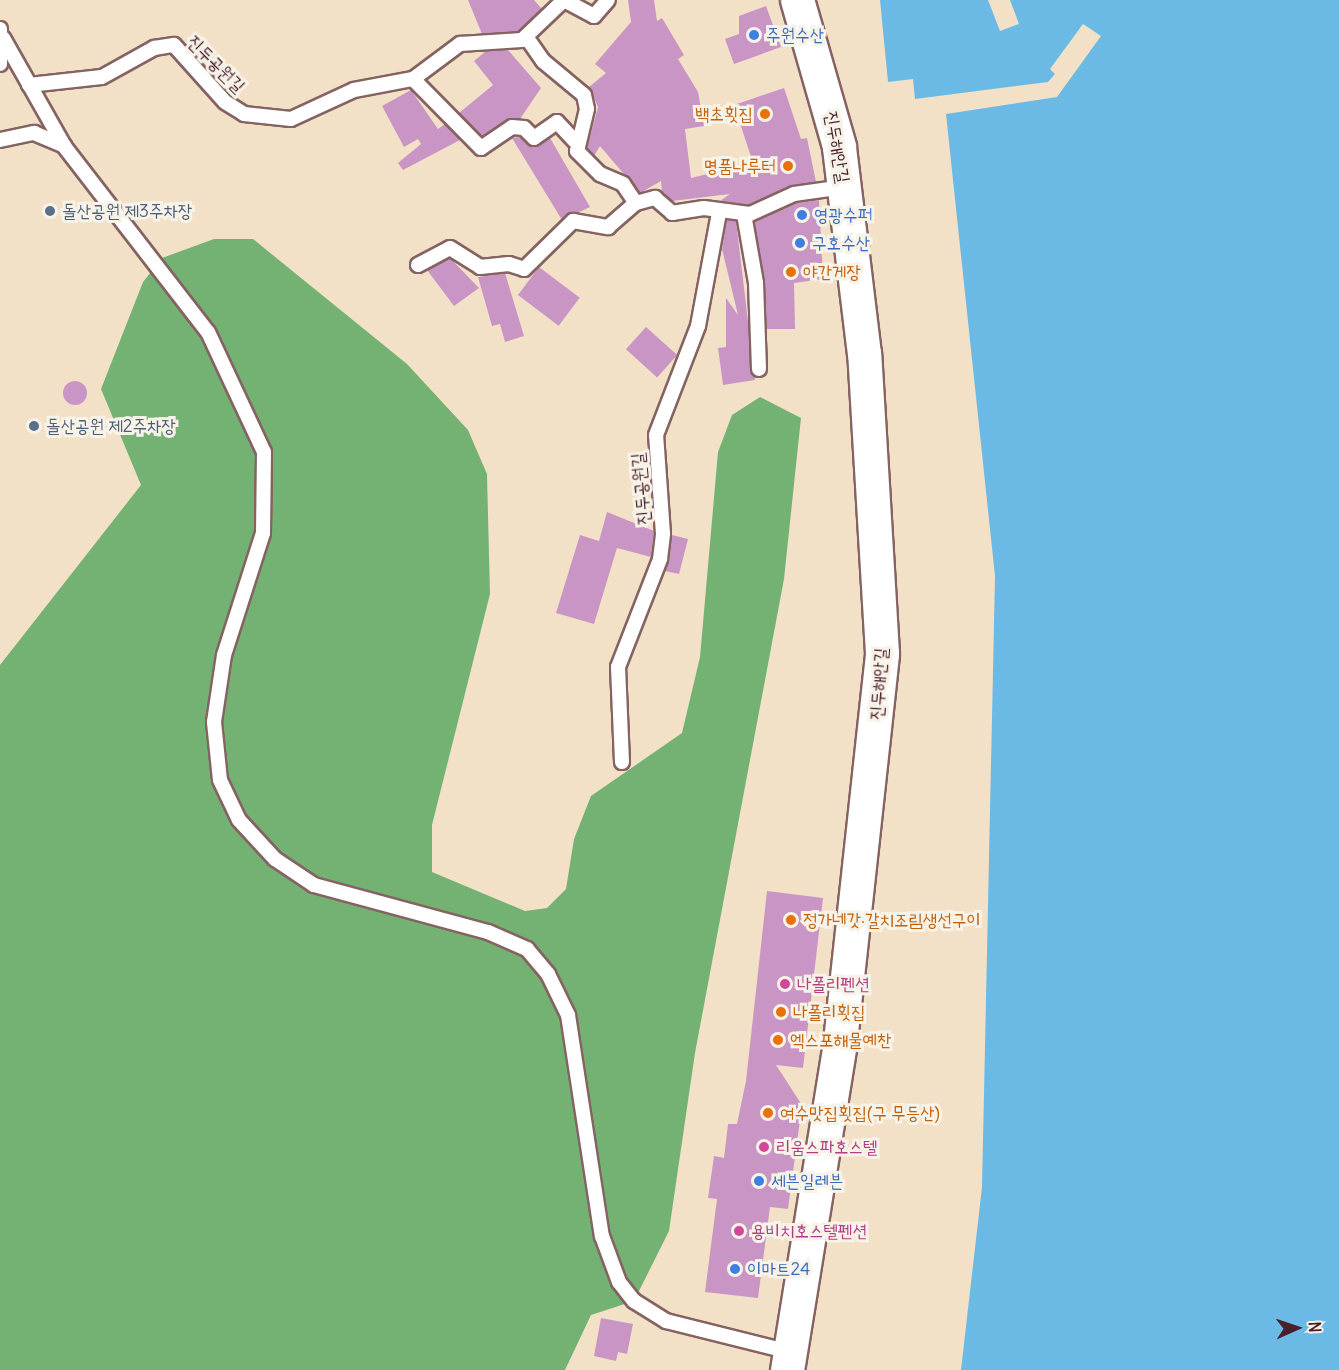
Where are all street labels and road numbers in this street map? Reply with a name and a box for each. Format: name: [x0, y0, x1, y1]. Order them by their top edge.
street label: 진두공원길: [183, 31, 249, 97]
street label: 진두해안길: [820, 109, 854, 185]
street label: 진두공원길: [627, 452, 655, 526]
street label: 진두해안길: [866, 647, 892, 721]

